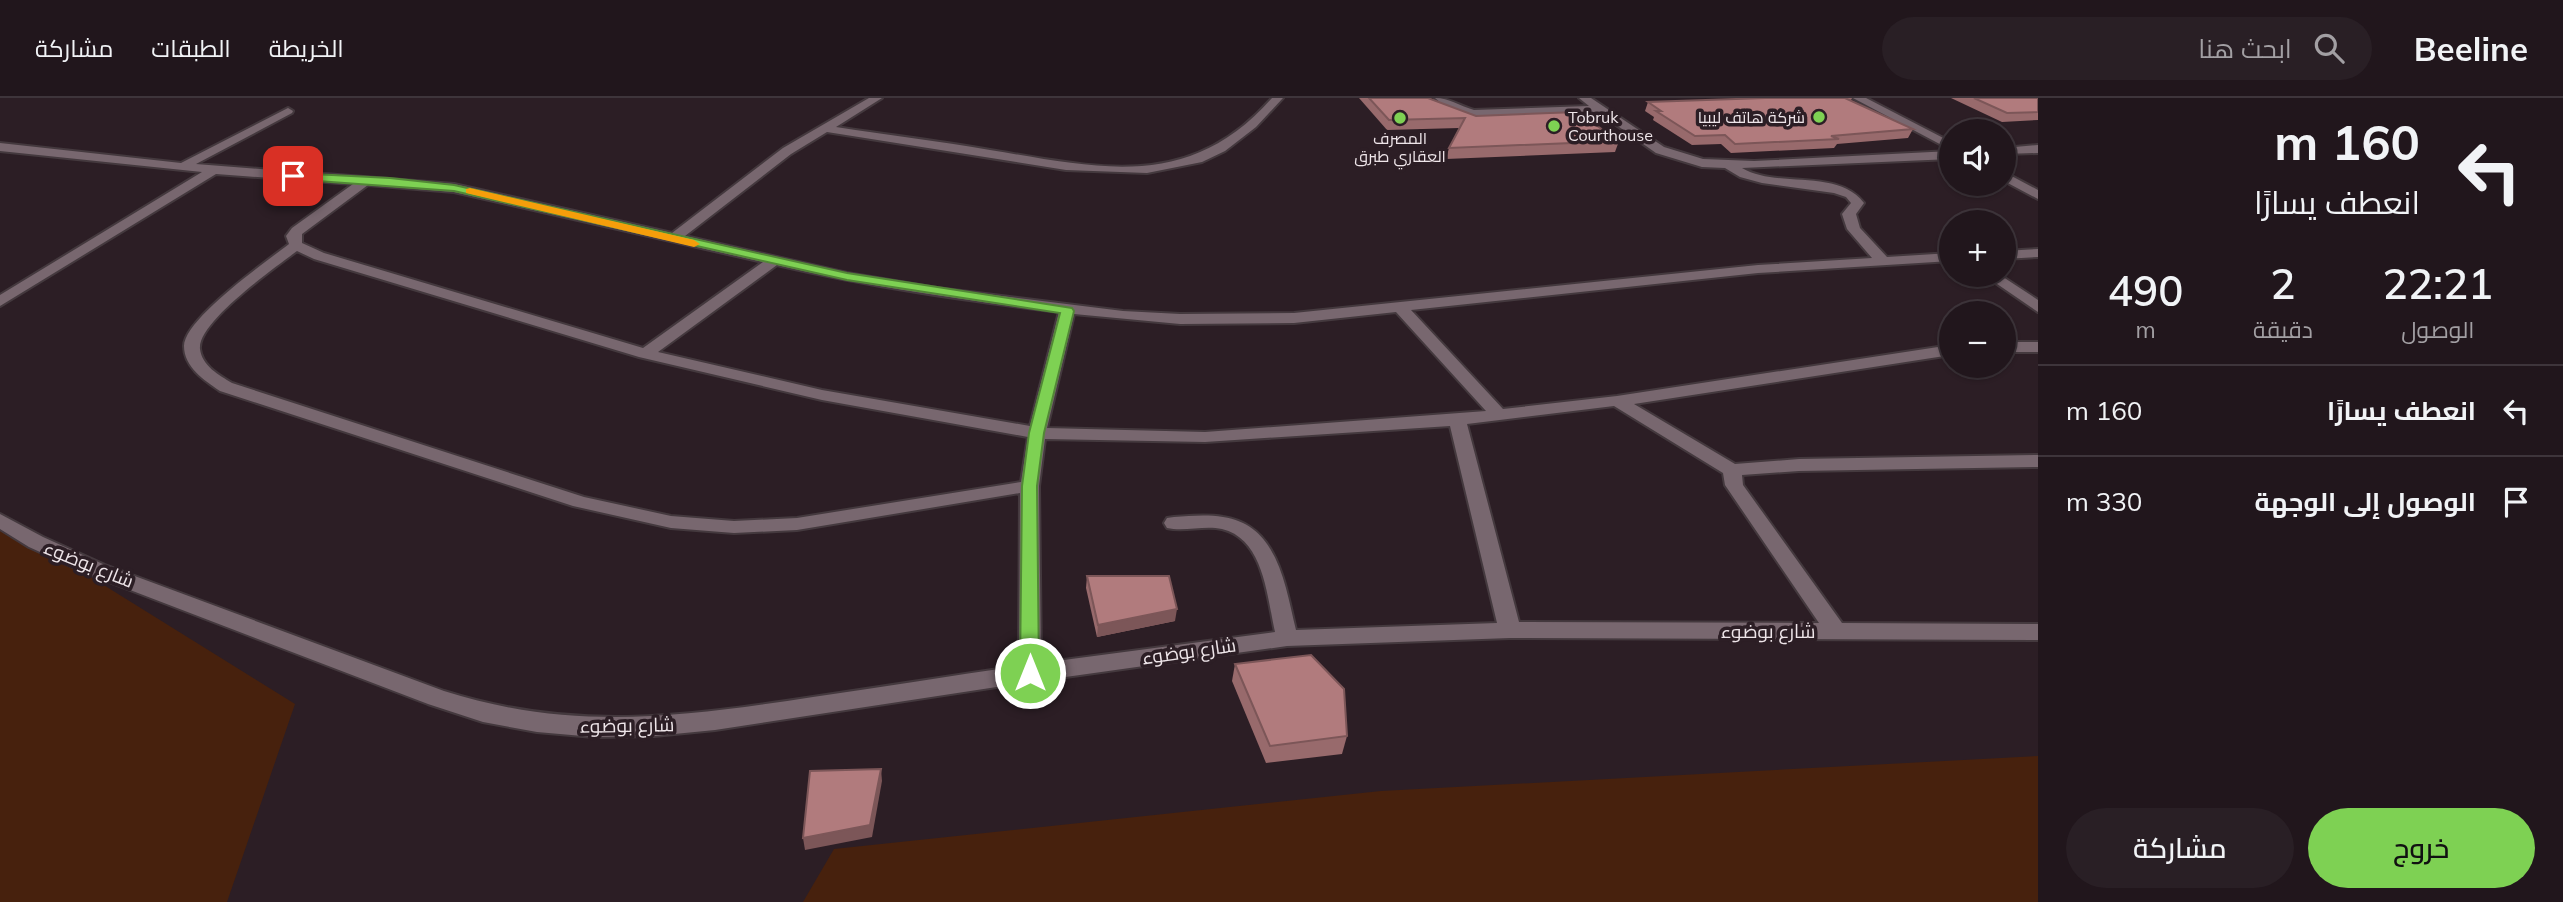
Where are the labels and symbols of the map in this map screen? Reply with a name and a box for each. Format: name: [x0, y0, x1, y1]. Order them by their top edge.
place label: Tobruk Courthouse: [1568, 107, 1653, 145]
place label: شركة هاتف ليبيا: [1698, 107, 1805, 127]
marker: شركة هاتف ليبيا: [1811, 109, 1827, 125]
marker: المصرف العقاري طبرق: [1392, 110, 1408, 126]
marker: Tobruk Courthouse: [1546, 118, 1562, 134]
place label: المصرف العقاري طبرق: [1354, 128, 1446, 170]
pin: [263, 146, 323, 206]
street label: شارع بوضوء: [40, 535, 137, 595]
street label: شارع بوضوء: [1721, 619, 1815, 645]
street label: شارع بوضوء: [1140, 633, 1238, 671]
position arrow: [993, 636, 1067, 710]
street label: شارع بوضوء: [579, 712, 675, 740]

